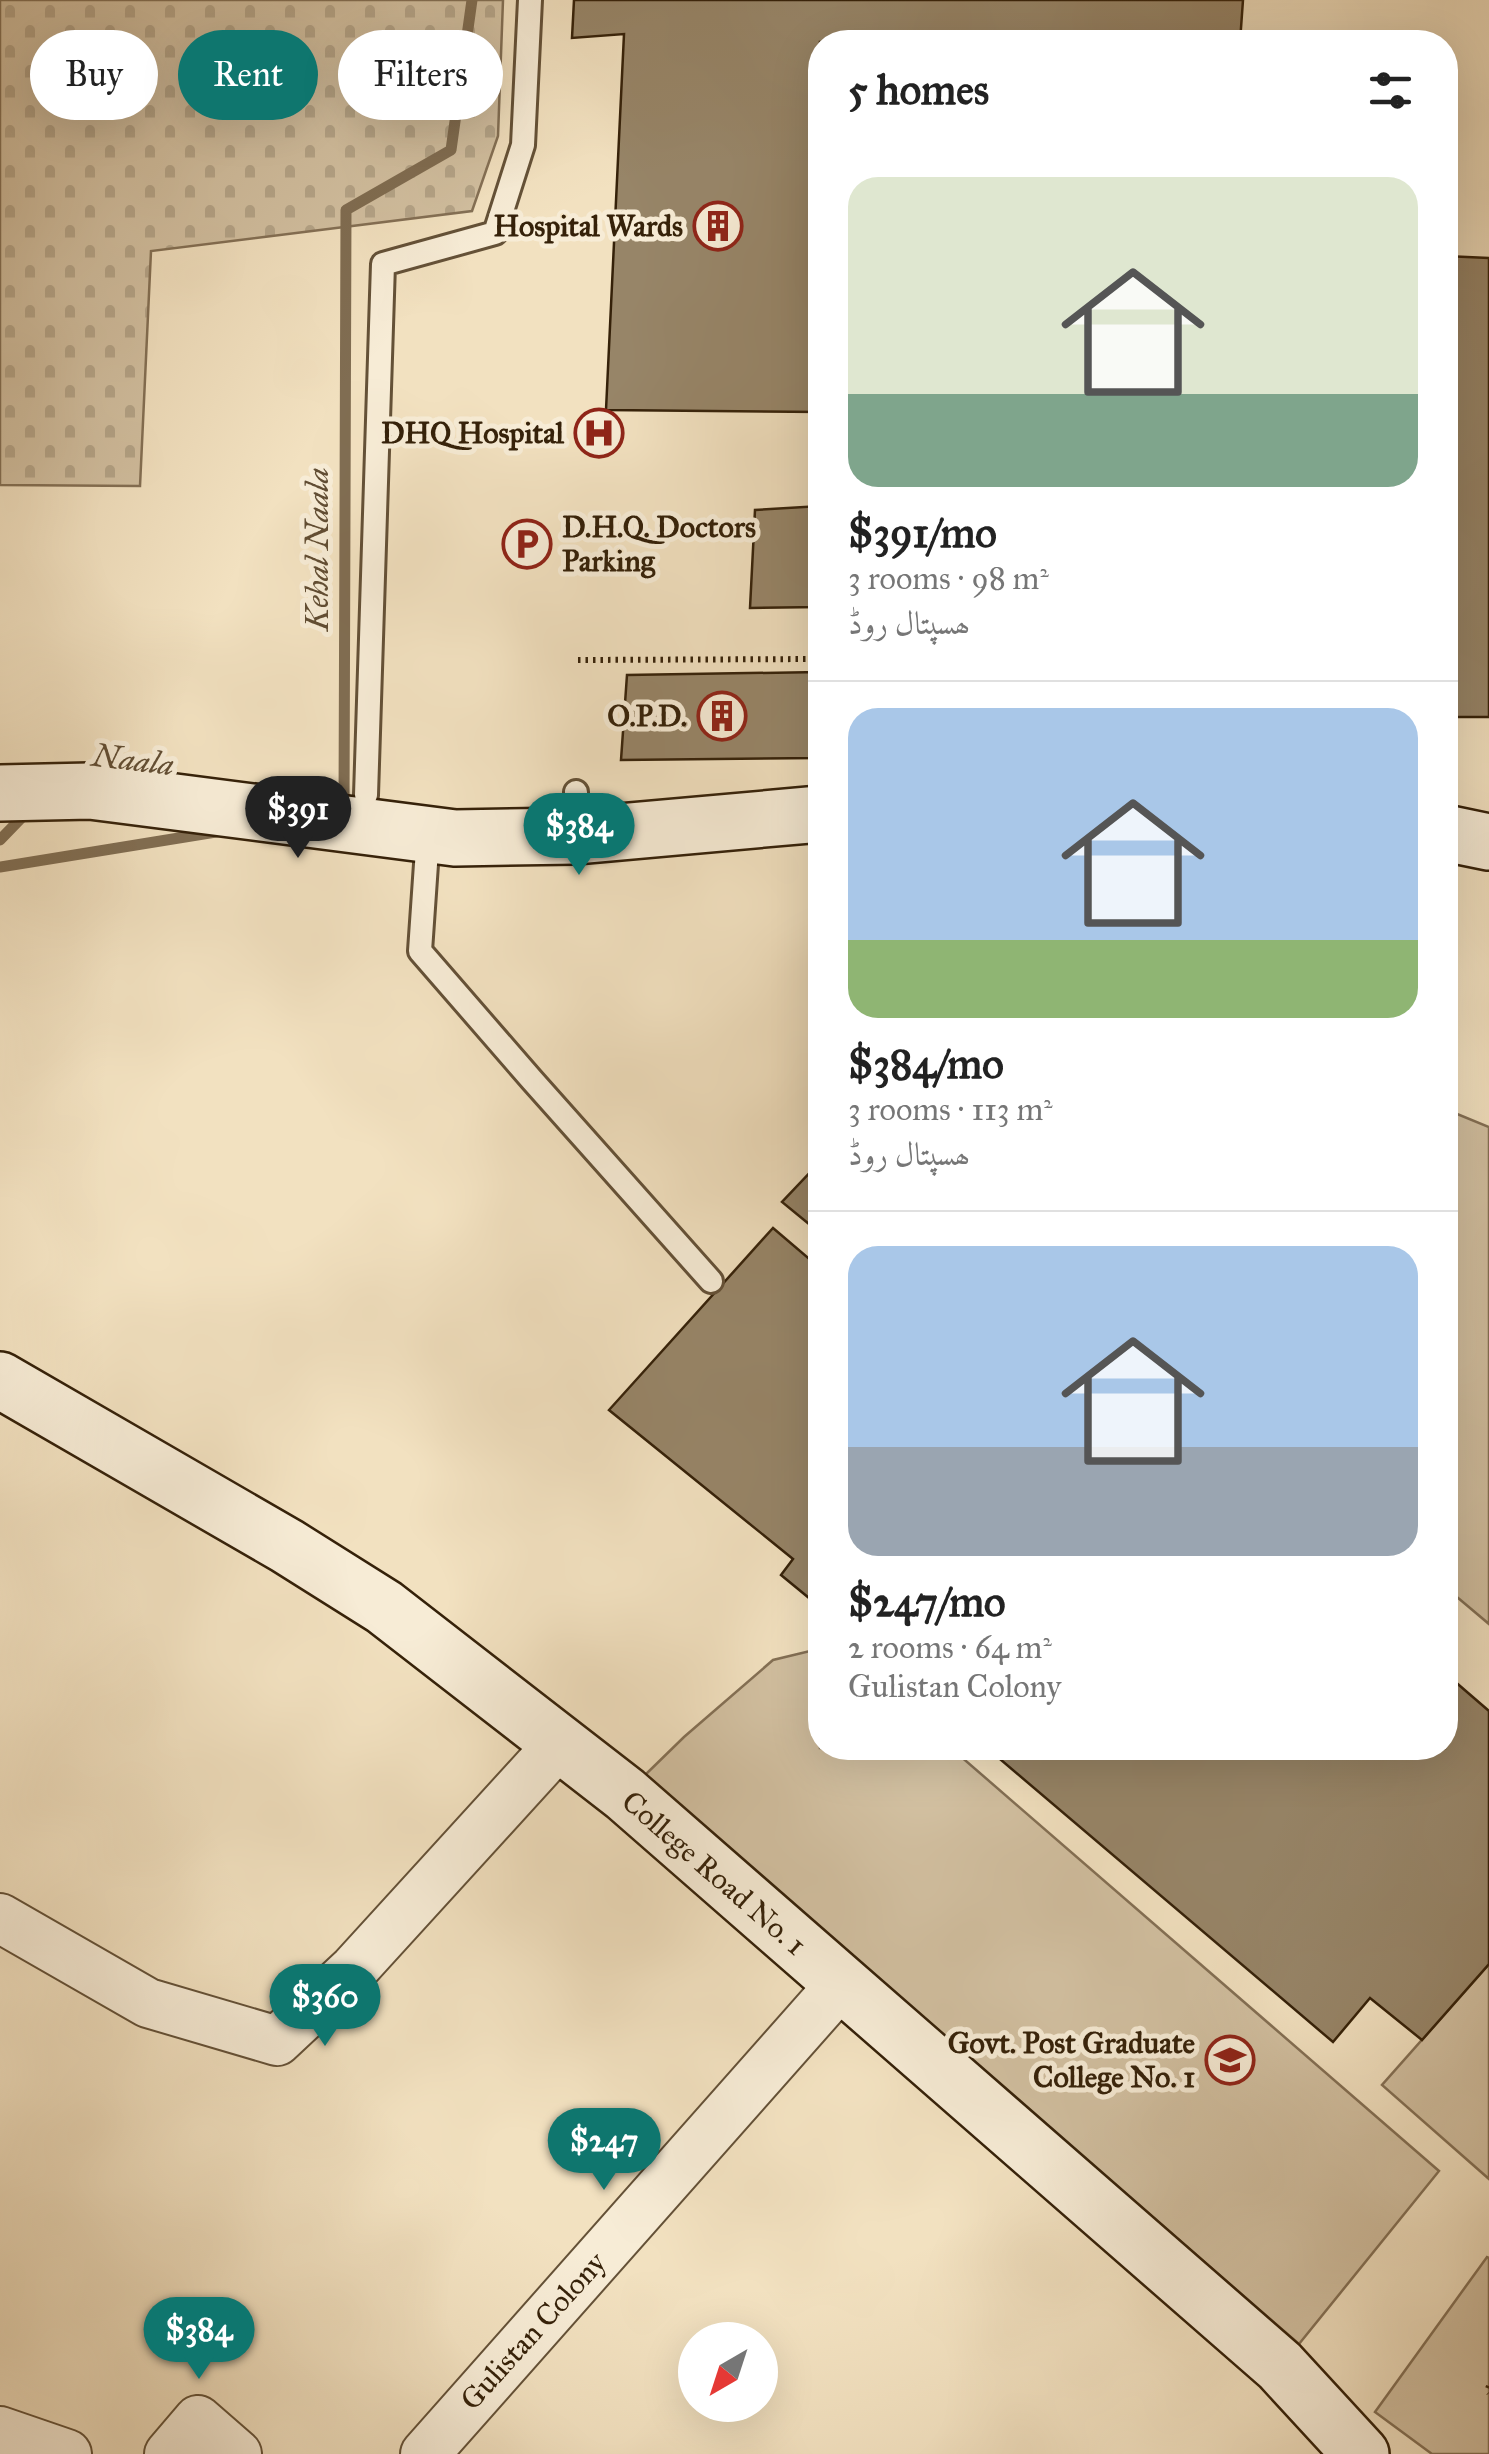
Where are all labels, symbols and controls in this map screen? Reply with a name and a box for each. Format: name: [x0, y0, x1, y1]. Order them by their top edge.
chip: Buy: [30, 30, 158, 120]
chip: Rent: [178, 30, 318, 120]
chip: Filters: [338, 30, 503, 120]
icon: filters: [1363, 63, 1418, 118]
text: 5 homes: [848, 64, 989, 116]
building icon: Hospital Wards: [692, 200, 744, 252]
place label: Hospital Wards: [493, 208, 683, 244]
icon: home: [1043, 242, 1223, 422]
hospital icon: DHQ Hospital: [573, 407, 625, 459]
place label: DHQ Hospital: [381, 415, 565, 451]
water label: Kehal Naala: [298, 467, 337, 633]
text: $391/mo: [848, 507, 997, 559]
place label: D.H.Q. Doctors Parking: [562, 509, 756, 579]
parking icon: D.H.Q. Doctors Parking: [501, 518, 553, 570]
text: 3 rooms · 98 m²: [848, 559, 1049, 598]
text: ھسپتال روڈ: [848, 604, 970, 643]
building icon: O.P.D.: [696, 690, 748, 742]
place label: O.P.D.: [607, 698, 687, 734]
water label: Naala: [88, 735, 176, 784]
icon: home: [1043, 773, 1223, 953]
pin: $391: [239, 776, 357, 861]
text: $391: [267, 789, 329, 828]
pin: $384: [520, 793, 638, 878]
text: $384: [546, 806, 612, 845]
text: $384/mo: [848, 1038, 1004, 1090]
text: 3 rooms · 113 m²: [848, 1090, 1053, 1129]
text: ھسپتال روڈ: [848, 1135, 970, 1174]
icon: home: [1043, 1311, 1223, 1491]
text: $247/mo: [848, 1576, 1006, 1628]
text: 2 rooms · 64 m²: [848, 1628, 1052, 1667]
text: Gulistan Colony: [848, 1667, 1061, 1706]
street label: College Road No. 1: [614, 1783, 814, 1963]
pin: $360: [266, 1964, 384, 2049]
text: $360: [291, 1977, 359, 2016]
place label: Govt. Post Graduate College No. 1: [948, 2025, 1195, 2095]
school or university icon: Govt. Post Graduate College No. 1: [1204, 2034, 1256, 2086]
pin: $247: [545, 2108, 663, 2193]
text: $247: [570, 2121, 638, 2160]
street label: Gulistan Colony: [453, 2244, 614, 2417]
pin: $384: [140, 2297, 258, 2382]
text: $384: [166, 2310, 232, 2349]
north arrow: [678, 2322, 778, 2422]
map controls: [678, 2322, 778, 2422]

